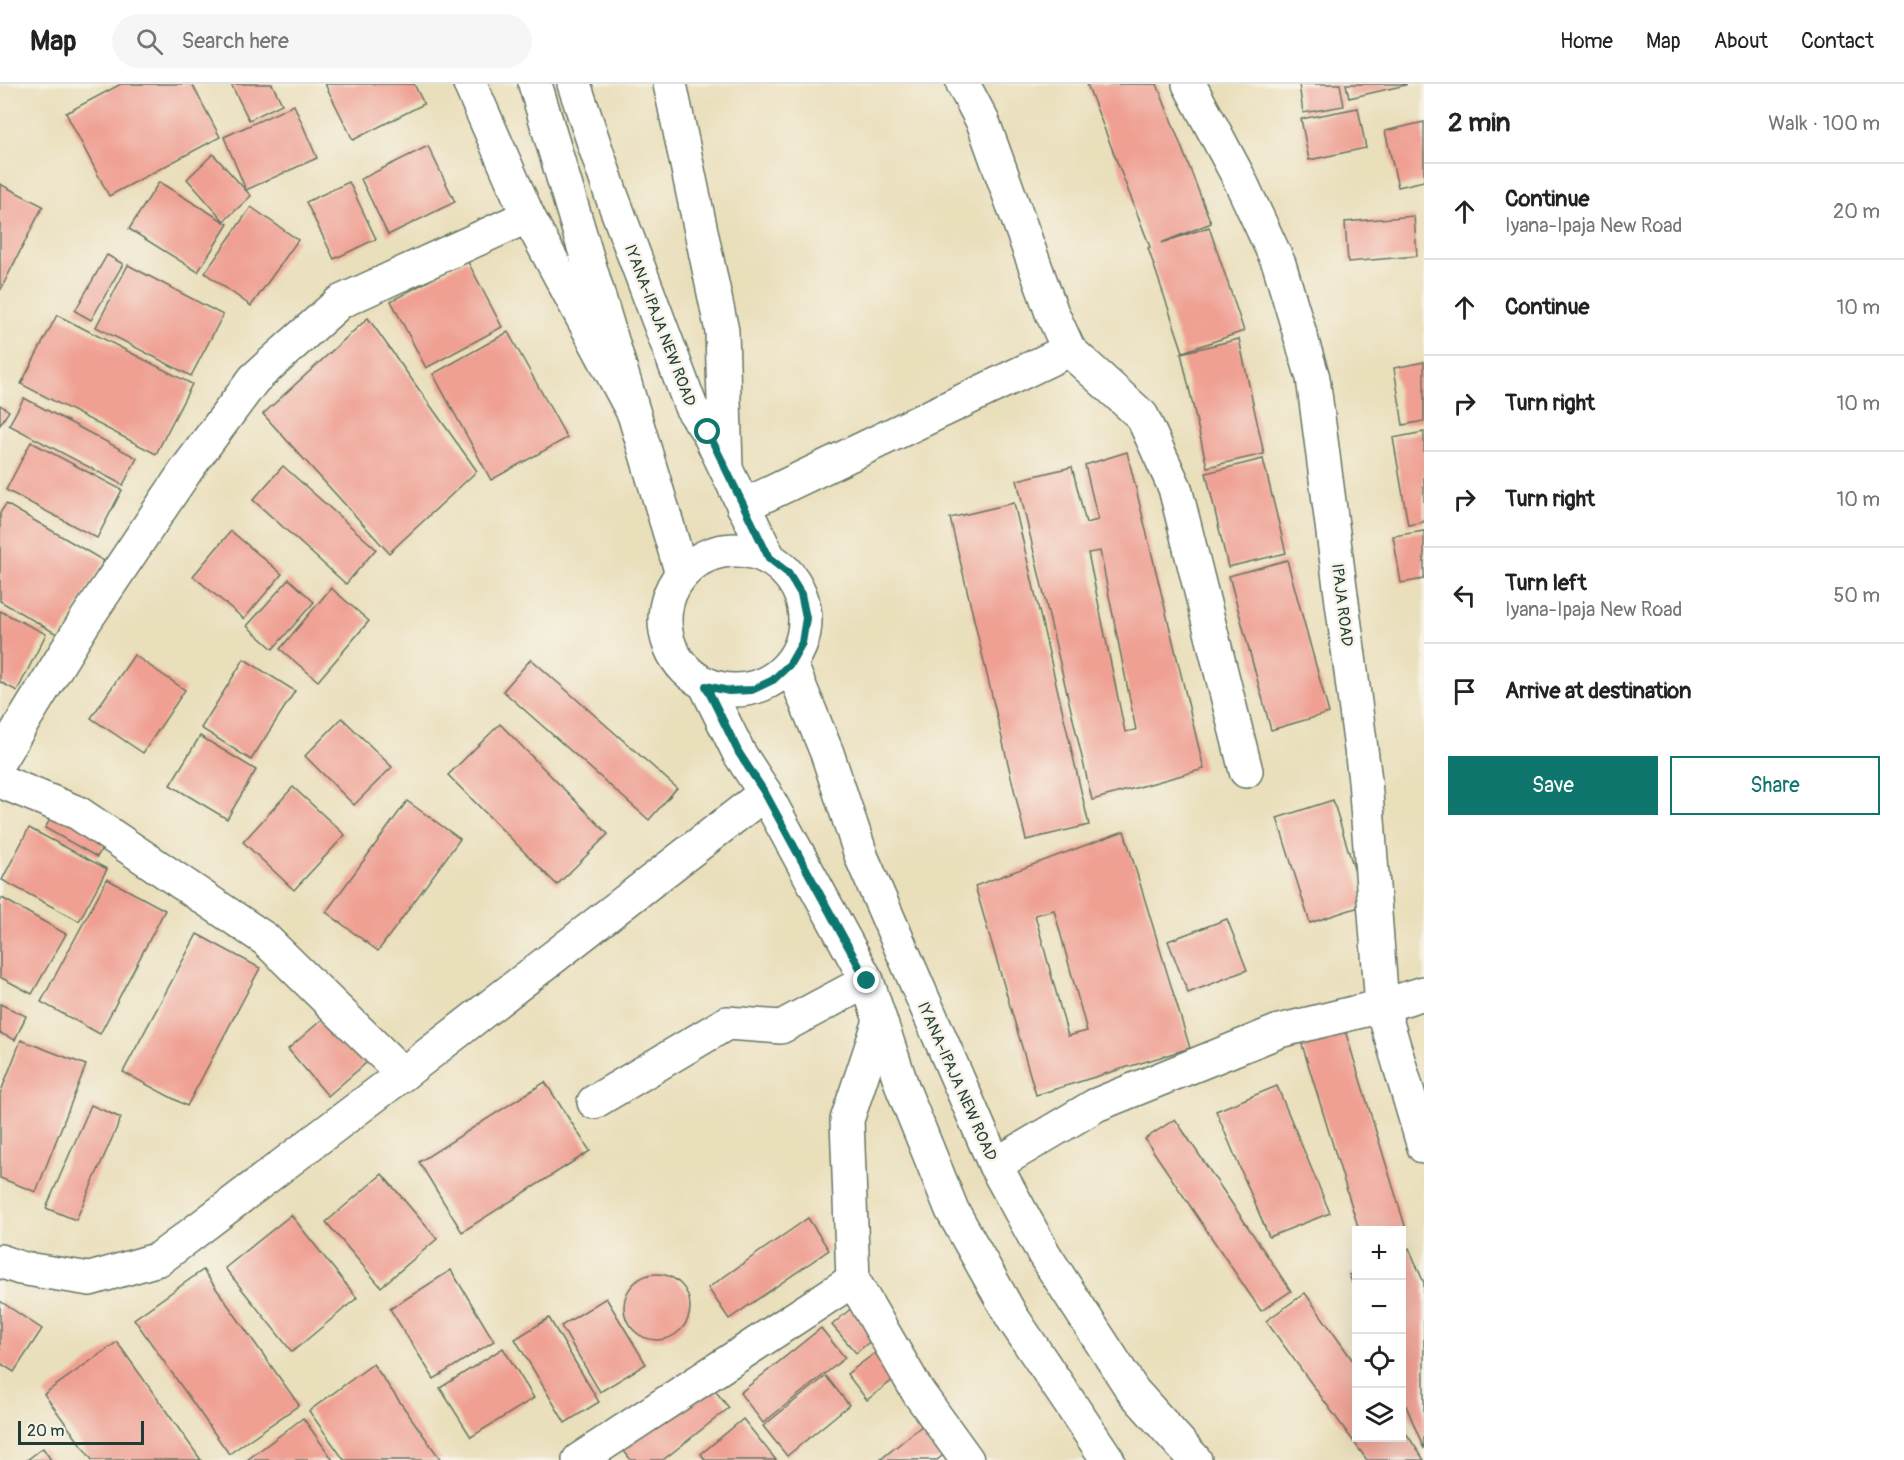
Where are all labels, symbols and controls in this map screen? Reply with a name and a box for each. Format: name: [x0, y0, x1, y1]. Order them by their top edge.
search box: [112, 14, 532, 68]
text: Map: [30, 24, 76, 59]
icon: search: [133, 25, 166, 58]
text: Search here: [181, 27, 289, 55]
text: Home: [1560, 28, 1613, 55]
text: Map: [1646, 28, 1681, 55]
text: About: [1714, 28, 1768, 55]
text: Contact: [1801, 28, 1874, 55]
text: 2 min: [1448, 107, 1510, 139]
text: Walk · 100 m: [1768, 111, 1880, 136]
text: Continue: [1505, 185, 1589, 213]
icon: ahead: [1448, 195, 1481, 228]
text: 20 m: [1833, 199, 1880, 224]
text: Iyana-Ipaja New Road: [1505, 213, 1682, 238]
street label: IYANA-IPAJA NEW ROAD: [620, 242, 700, 409]
icon: ahead: [1448, 291, 1481, 324]
text: Continue: [1505, 293, 1589, 321]
text: 10 m: [1836, 295, 1880, 320]
icon: right: [1448, 387, 1481, 420]
text: Turn right: [1505, 389, 1595, 417]
text: 10 m: [1836, 391, 1880, 416]
route start: [694, 418, 720, 444]
icon: right: [1448, 483, 1481, 516]
text: Turn right: [1505, 485, 1595, 513]
text: 10 m: [1836, 487, 1880, 512]
street label: IPAJA ROAD: [1327, 563, 1357, 648]
text: Turn left: [1505, 569, 1587, 597]
icon: left: [1448, 579, 1481, 612]
text: 50 m: [1833, 583, 1880, 608]
text: Iyana-Ipaja New Road: [1505, 597, 1682, 622]
icon: arrive: [1448, 675, 1481, 708]
text: Arrive at destination: [1505, 677, 1691, 705]
button: Save: [1448, 756, 1658, 815]
button: Share: [1670, 756, 1880, 815]
route end: [853, 967, 879, 993]
street label: IYANA-IPAJA NEW ROAD: [913, 999, 1001, 1164]
map controls: [1352, 1226, 1406, 1442]
button: +: [1352, 1226, 1406, 1280]
button: −: [1352, 1280, 1406, 1334]
button: locate: [1352, 1334, 1406, 1388]
button: layers: [1352, 1388, 1406, 1442]
scale bar: [18, 1418, 144, 1446]
text: 20 m: [27, 1421, 65, 1441]

